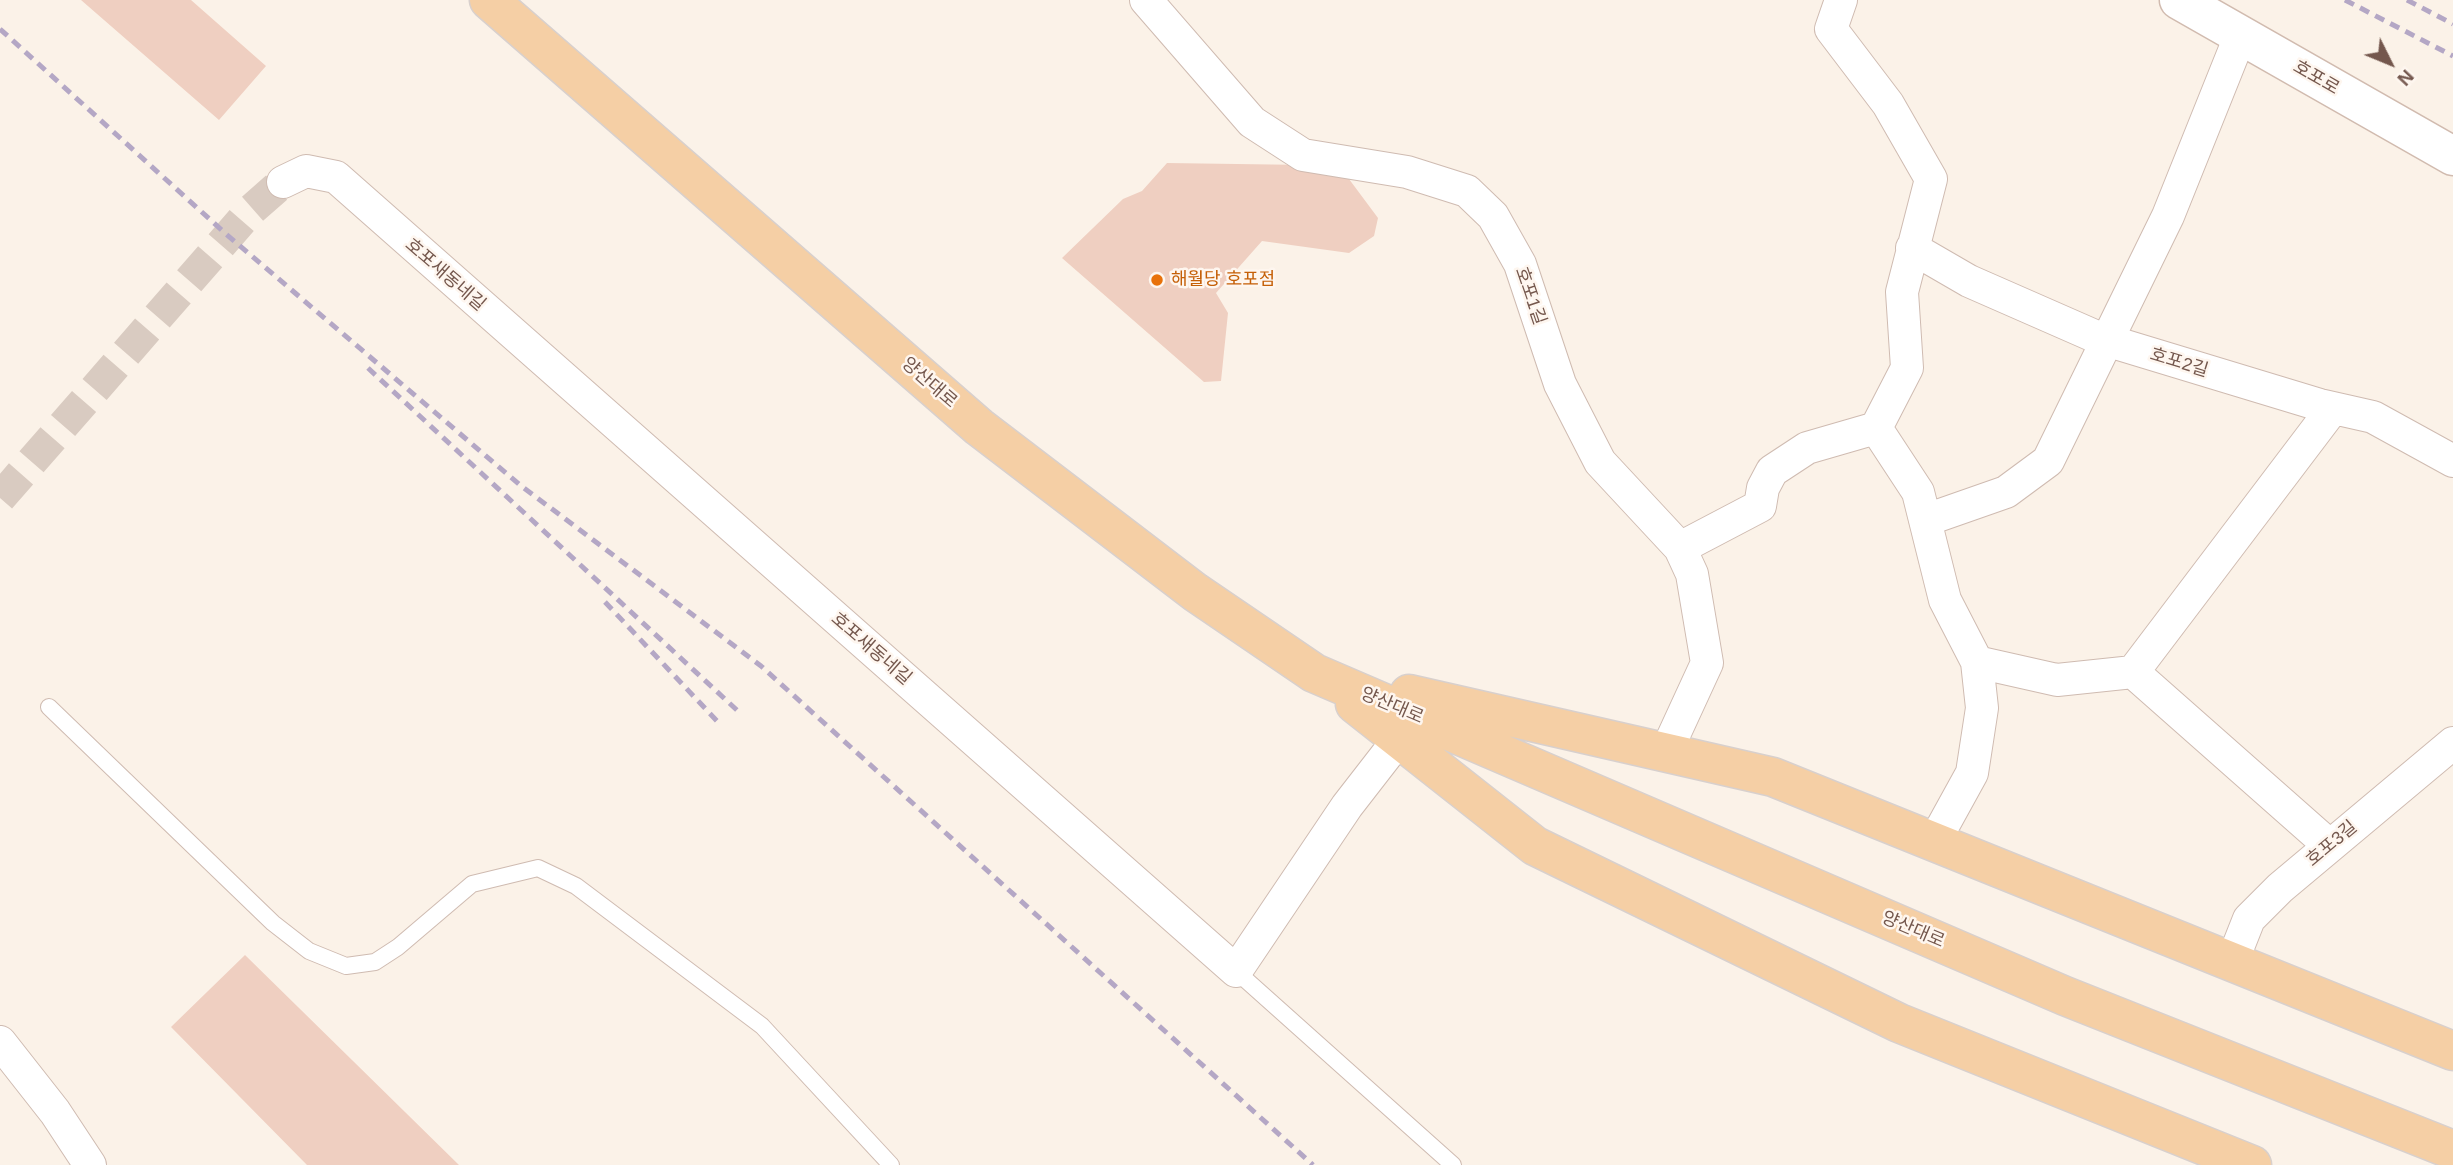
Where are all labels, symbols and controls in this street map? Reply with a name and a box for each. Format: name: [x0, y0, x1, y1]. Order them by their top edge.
north arrow: [2355, 28, 2425, 98]
street label: 호포로: [2289, 56, 2343, 100]
text: N: [2393, 65, 2418, 90]
street label: 호포새동네길: [400, 234, 490, 316]
street label: 호포1길: [1510, 264, 1550, 328]
place label: 해월당 호포점: [1171, 269, 1275, 291]
marker: 해월당 호포점: [1149, 272, 1165, 288]
street label: 호포2길: [2147, 344, 2211, 382]
street label: 양산대로: [897, 353, 961, 413]
street label: 호포새동네길: [826, 608, 916, 690]
street label: 양산대로: [1357, 683, 1427, 729]
street label: 호포3길: [2302, 817, 2362, 871]
street label: 양산대로: [1878, 907, 1948, 953]

